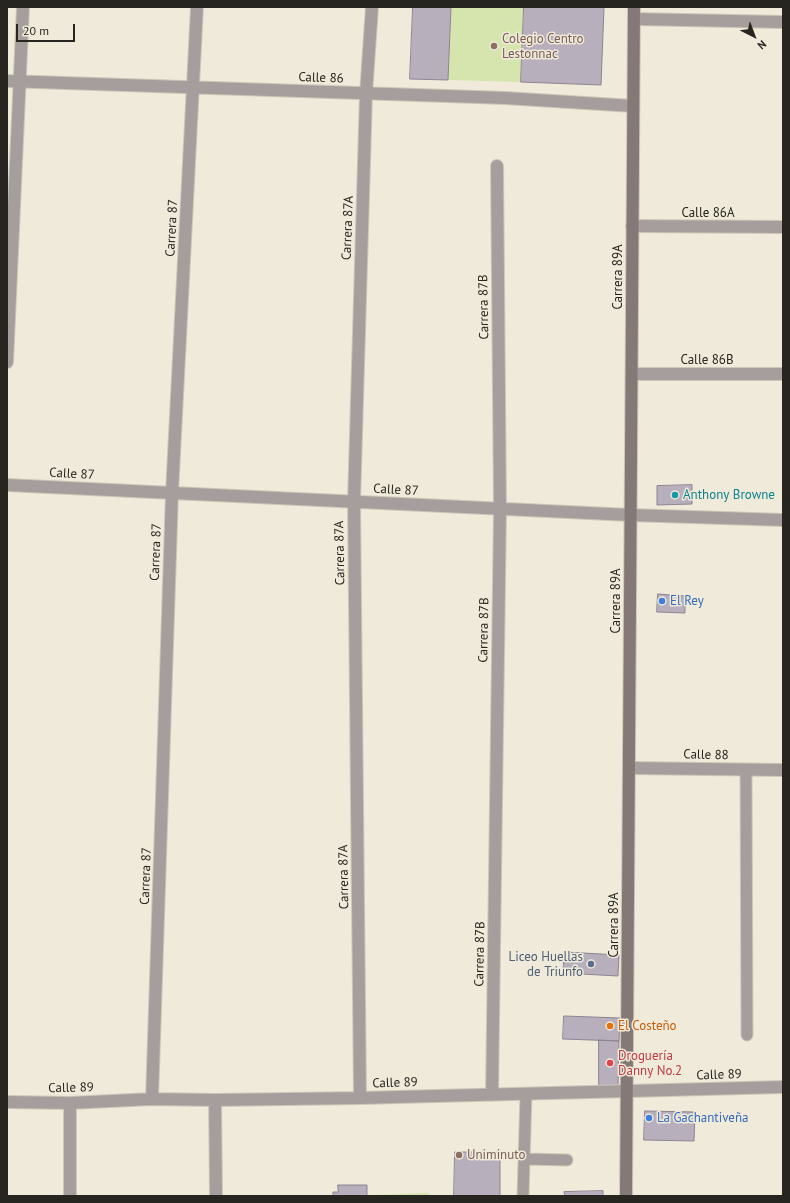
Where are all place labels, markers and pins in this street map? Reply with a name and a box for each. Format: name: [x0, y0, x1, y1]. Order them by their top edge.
place label: Colegio Centro Lestonnac: [502, 31, 584, 62]
marker: Colegio Centro Lestonnac: [489, 41, 499, 51]
place label: Anthony Browne: [683, 487, 775, 503]
marker: Anthony Browne: [670, 490, 680, 500]
place label: El Rey: [670, 593, 704, 609]
marker: El Rey: [657, 596, 667, 606]
place label: Liceo Huellas de Triunfo: [508, 949, 583, 980]
marker: Liceo Huellas de Triunfo: [586, 959, 596, 969]
place label: El Costeño: [618, 1018, 677, 1034]
marker: El Costeño: [605, 1021, 615, 1031]
place label: Droguería Danny No.2: [618, 1048, 682, 1079]
marker: Droguería Danny No.2: [605, 1058, 615, 1068]
place label: La Gachantiveña: [657, 1110, 748, 1126]
marker: La Gachantiveña: [644, 1113, 654, 1123]
place label: Uniminuto: [467, 1147, 525, 1163]
marker: Uniminuto: [454, 1150, 464, 1160]

